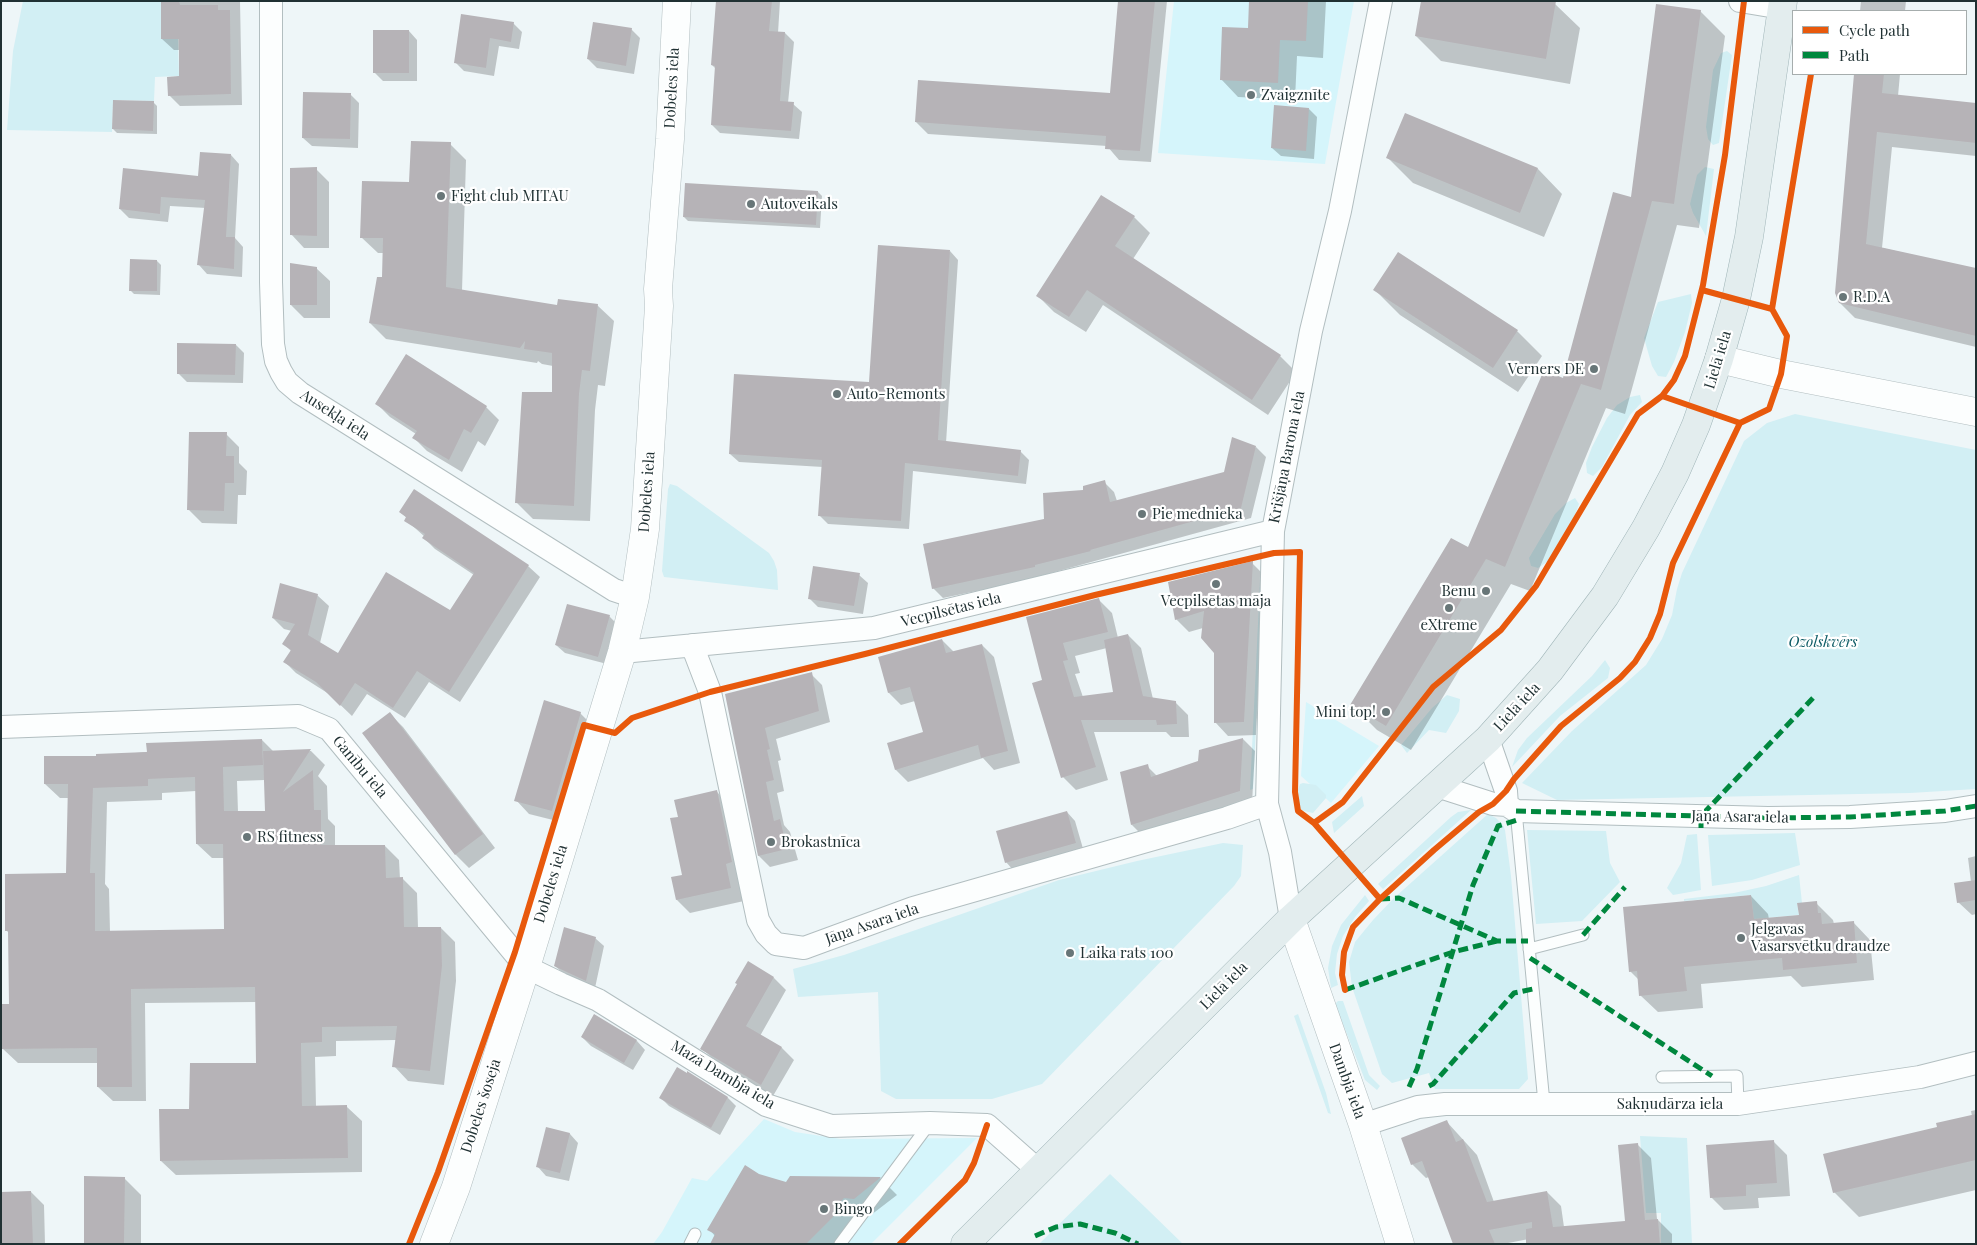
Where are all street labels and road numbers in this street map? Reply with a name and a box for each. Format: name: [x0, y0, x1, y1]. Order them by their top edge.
street label: Dobeles iela: [661, 47, 683, 129]
street label: Lielā iela: [1701, 329, 1735, 391]
street label: Ausekļa iela: [297, 386, 373, 444]
street label: Krišjāņa Barona iela: [1265, 389, 1309, 525]
street label: Dobeles iela: [635, 451, 659, 533]
street label: Vecpilsētas iela: [899, 589, 1003, 631]
street label: Lielā iela: [1490, 679, 1544, 735]
street label: Ganību iela: [329, 732, 391, 802]
street label: Jāņa Asara iela: [1691, 807, 1789, 827]
street label: Dobeles iela: [531, 843, 571, 925]
street label: Jāņa Asara iela: [823, 900, 921, 948]
street label: Lielā iela: [1196, 958, 1252, 1014]
street label: Mazā Dambja iela: [668, 1037, 778, 1113]
street label: Dambja iela: [1325, 1041, 1369, 1121]
street label: Dobeles šoseja: [457, 1057, 505, 1155]
street label: Sakņudārza iela: [1617, 1095, 1723, 1113]

